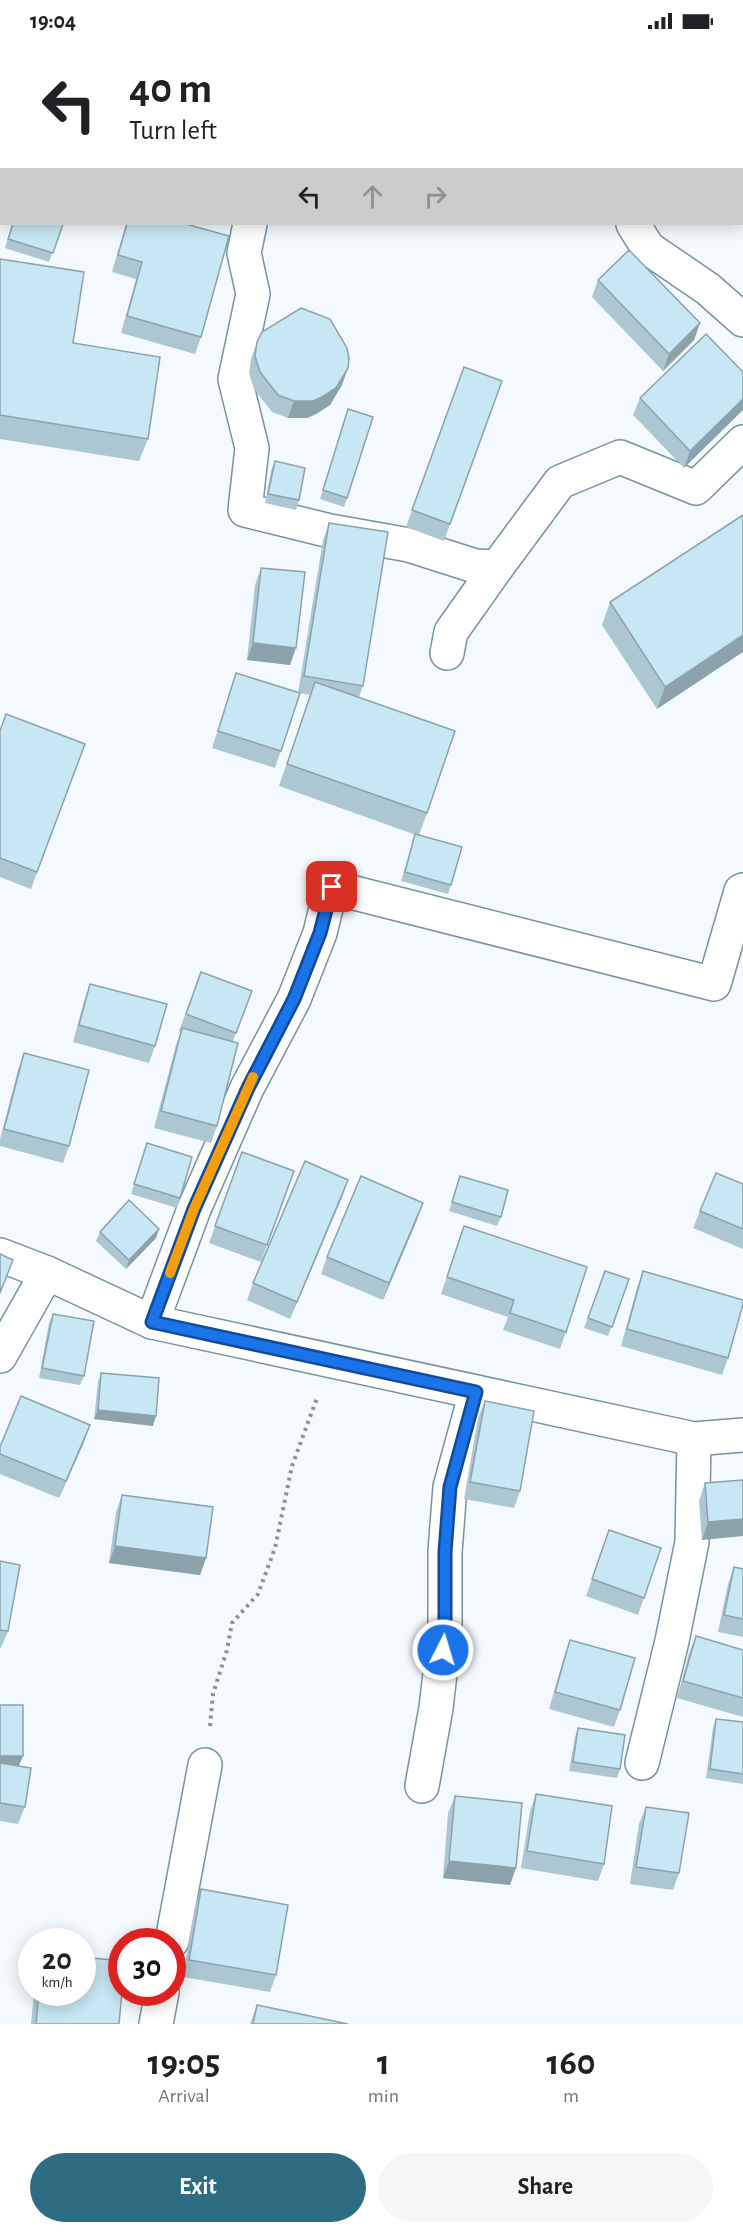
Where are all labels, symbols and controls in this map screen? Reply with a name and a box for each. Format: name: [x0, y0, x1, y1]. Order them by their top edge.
text: 19:04: [30, 10, 76, 32]
icon: left: [30, 66, 108, 144]
text: 40 m: [129, 68, 212, 110]
text: Turn left: [129, 117, 217, 144]
icon: left: [293, 180, 326, 213]
icon: ahead: [356, 180, 389, 213]
icon: right: [419, 180, 452, 213]
pin: [306, 861, 357, 912]
icon: arrive: [315, 870, 348, 903]
position arrow: [411, 1618, 475, 1682]
speed limit sign: 30: [108, 1928, 186, 2006]
text: 20: [42, 1945, 72, 1975]
text: km/h: [42, 1975, 72, 1990]
text: 19:05: [147, 2045, 220, 2081]
text: 1: [377, 2045, 390, 2081]
text: 160: [546, 2045, 596, 2081]
text: Arrival: [158, 2086, 210, 2106]
text: min: [368, 2086, 399, 2106]
text: m: [563, 2086, 579, 2106]
button: Exit: [30, 2153, 366, 2222]
button: Share: [378, 2153, 713, 2222]

